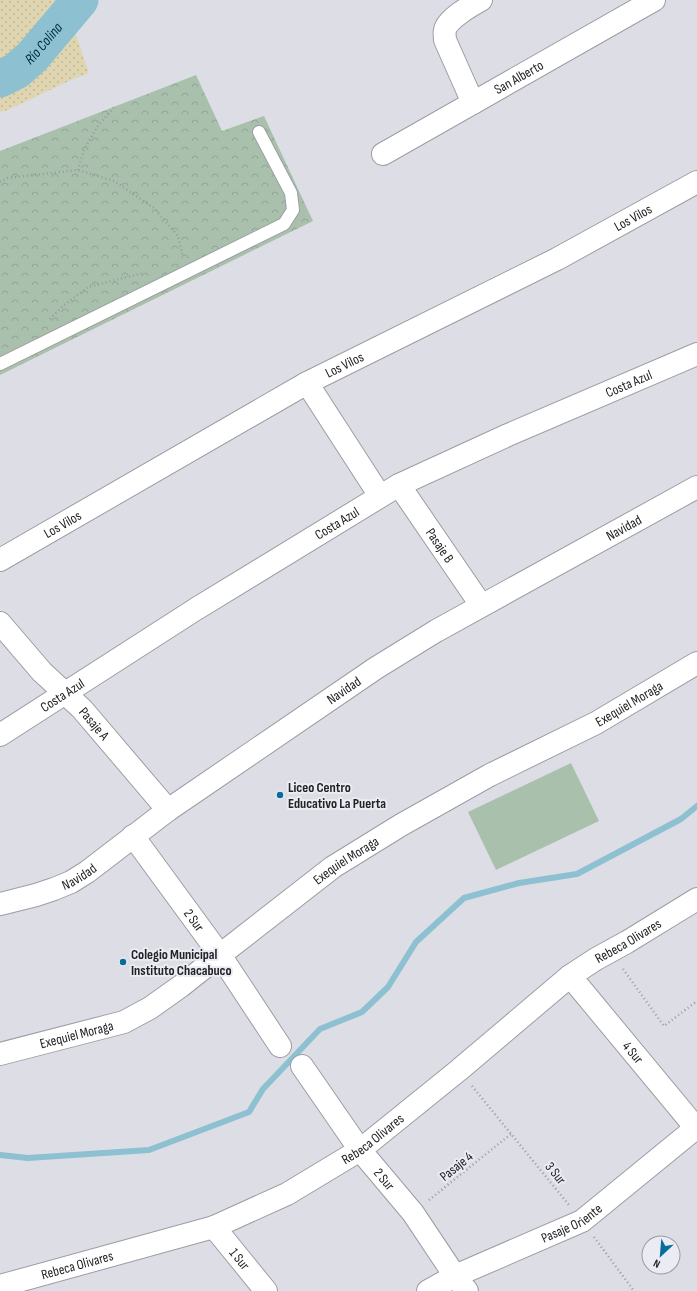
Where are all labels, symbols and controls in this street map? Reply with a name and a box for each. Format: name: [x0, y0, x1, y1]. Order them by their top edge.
water label: Río Colina: [21, 19, 67, 69]
street label: San Alberto: [491, 57, 547, 98]
street label: Los Vilos: [611, 201, 655, 235]
street label: Los Vilos: [323, 348, 366, 382]
street label: Costa Azul: [603, 366, 655, 401]
street label: Costa Azul: [312, 503, 362, 543]
street label: Los Vilos: [41, 507, 84, 542]
street label: Navidad: [603, 511, 645, 544]
street label: Pasaje B: [422, 525, 458, 566]
street label: Navidad: [324, 673, 364, 708]
street label: Costa Azul: [37, 675, 88, 716]
street label: Exequiel Moraga: [592, 677, 666, 730]
street label: Pasaje A: [75, 704, 113, 744]
place label: Liceo Centro Educativo La Puerta: [288, 779, 386, 812]
marker: Liceo Centro Educativo La Puerta: [275, 790, 285, 800]
street label: Exequiel Moraga: [310, 833, 382, 888]
street label: Navidad: [59, 860, 100, 894]
street label: 2 Sur: [180, 906, 208, 935]
street label: Rebeca Olivares: [592, 915, 665, 967]
place label: Colegio Municipal Instituto Chacabuco: [131, 946, 232, 979]
marker: Colegio Municipal Instituto Chacabuco: [118, 957, 128, 967]
street label: Exequiel Moraga: [38, 1017, 115, 1052]
street label: 4 Sur: [619, 1038, 647, 1067]
street label: Rebeca Olivares: [338, 1110, 407, 1168]
street label: Pasaje 4: [436, 1148, 476, 1185]
street label: 3 Sur: [541, 1159, 570, 1188]
street label: 2 Sur: [370, 1165, 398, 1194]
street label: Pasaje Oriente: [539, 1200, 606, 1247]
north arrow: [641, 1235, 681, 1275]
street label: 1 Sur: [226, 1245, 253, 1273]
street label: Rebeca Olivares: [39, 1247, 115, 1283]
text: N: [651, 1256, 662, 1271]

